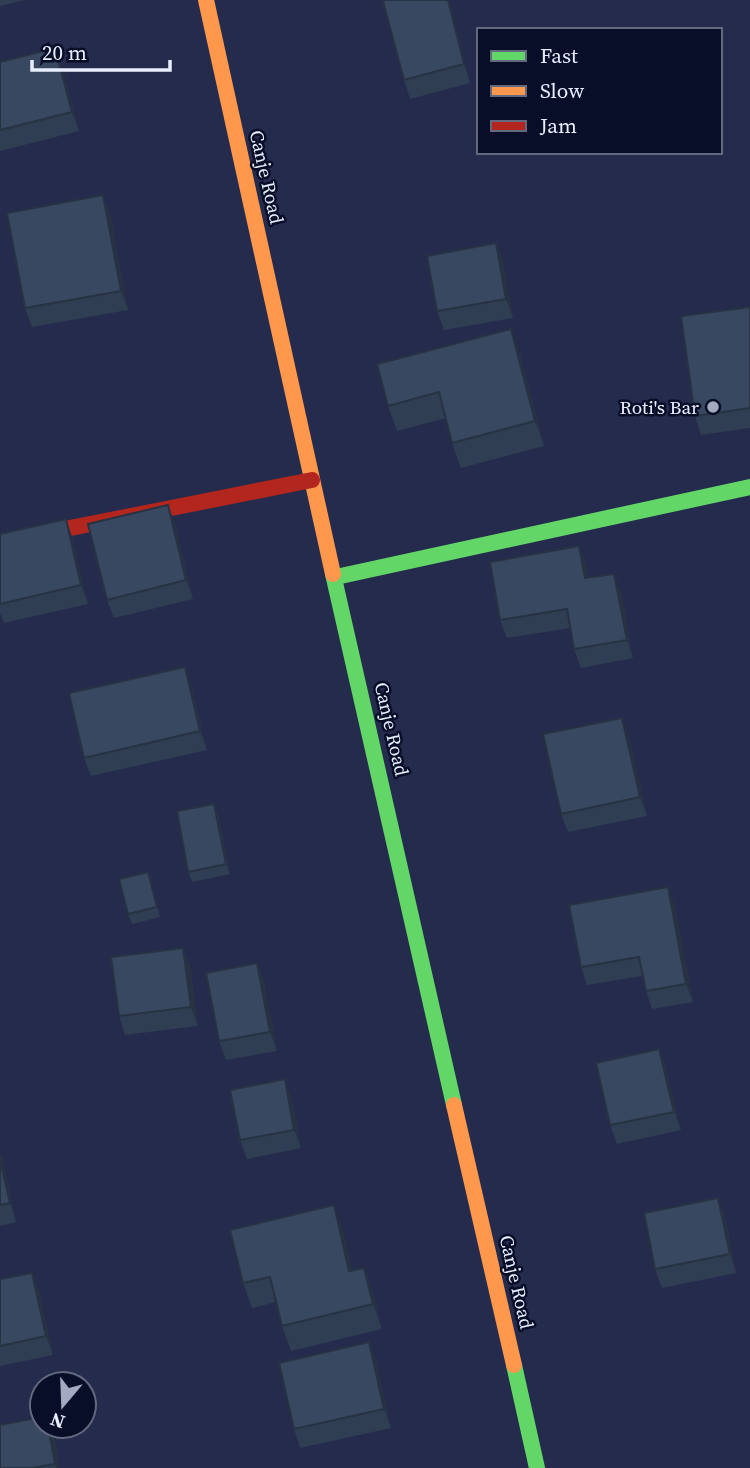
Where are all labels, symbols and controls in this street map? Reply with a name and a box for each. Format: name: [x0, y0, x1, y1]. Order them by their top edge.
scale bar: [32, 28, 170, 72]
legend: [477, 28, 722, 154]
text: 20 m: [42, 38, 87, 67]
text: Fast: [540, 41, 578, 70]
text: Slow: [540, 76, 584, 105]
text: Jam: [539, 111, 577, 140]
street label: Canje Road: [244, 128, 290, 227]
place label: Roti's Bar: [620, 394, 699, 420]
marker: Roti's Bar: [705, 399, 721, 415]
street label: Canje Road: [369, 680, 415, 779]
street label: Canje Road: [494, 1233, 540, 1332]
north arrow: [28, 1370, 98, 1440]
text: N: [47, 1406, 68, 1436]

